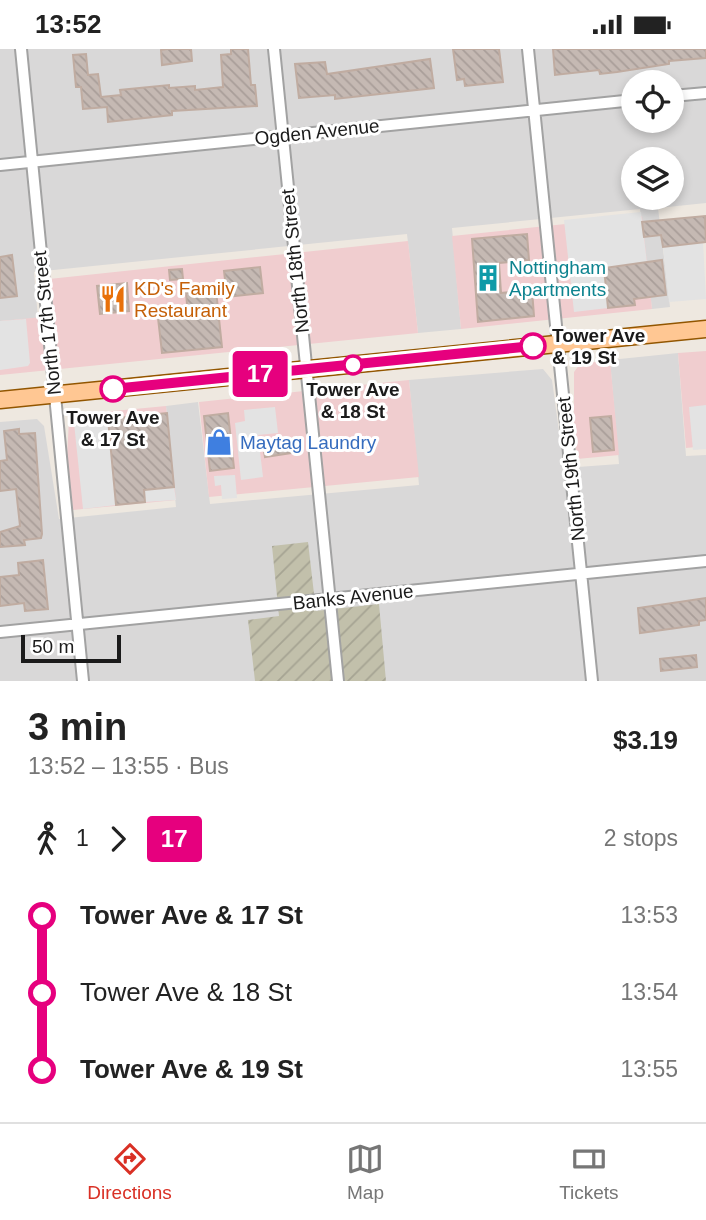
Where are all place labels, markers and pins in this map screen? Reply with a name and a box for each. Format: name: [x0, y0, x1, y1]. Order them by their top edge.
place label: Nottingham Apartments: [509, 257, 606, 300]
building icon: Nottingham Apartments: [473, 263, 503, 293]
place label: KD's Family Restaurant: [134, 278, 235, 321]
restaurant icon: KD's Family Restaurant: [98, 284, 128, 314]
place label: Tower Ave & 19 St: [552, 325, 645, 368]
marker: Tower Ave & 19 St: [520, 333, 546, 359]
marker: Tower Ave & 18 St: [343, 355, 363, 375]
marker: Tower Ave & 17 St: [100, 376, 126, 402]
place label: Tower Ave & 18 St: [306, 379, 400, 422]
place label: Tower Ave & 17 St: [66, 407, 160, 450]
shop icon: Maytag Laundry: [204, 427, 234, 457]
place label: Maytag Laundry: [240, 432, 377, 453]

